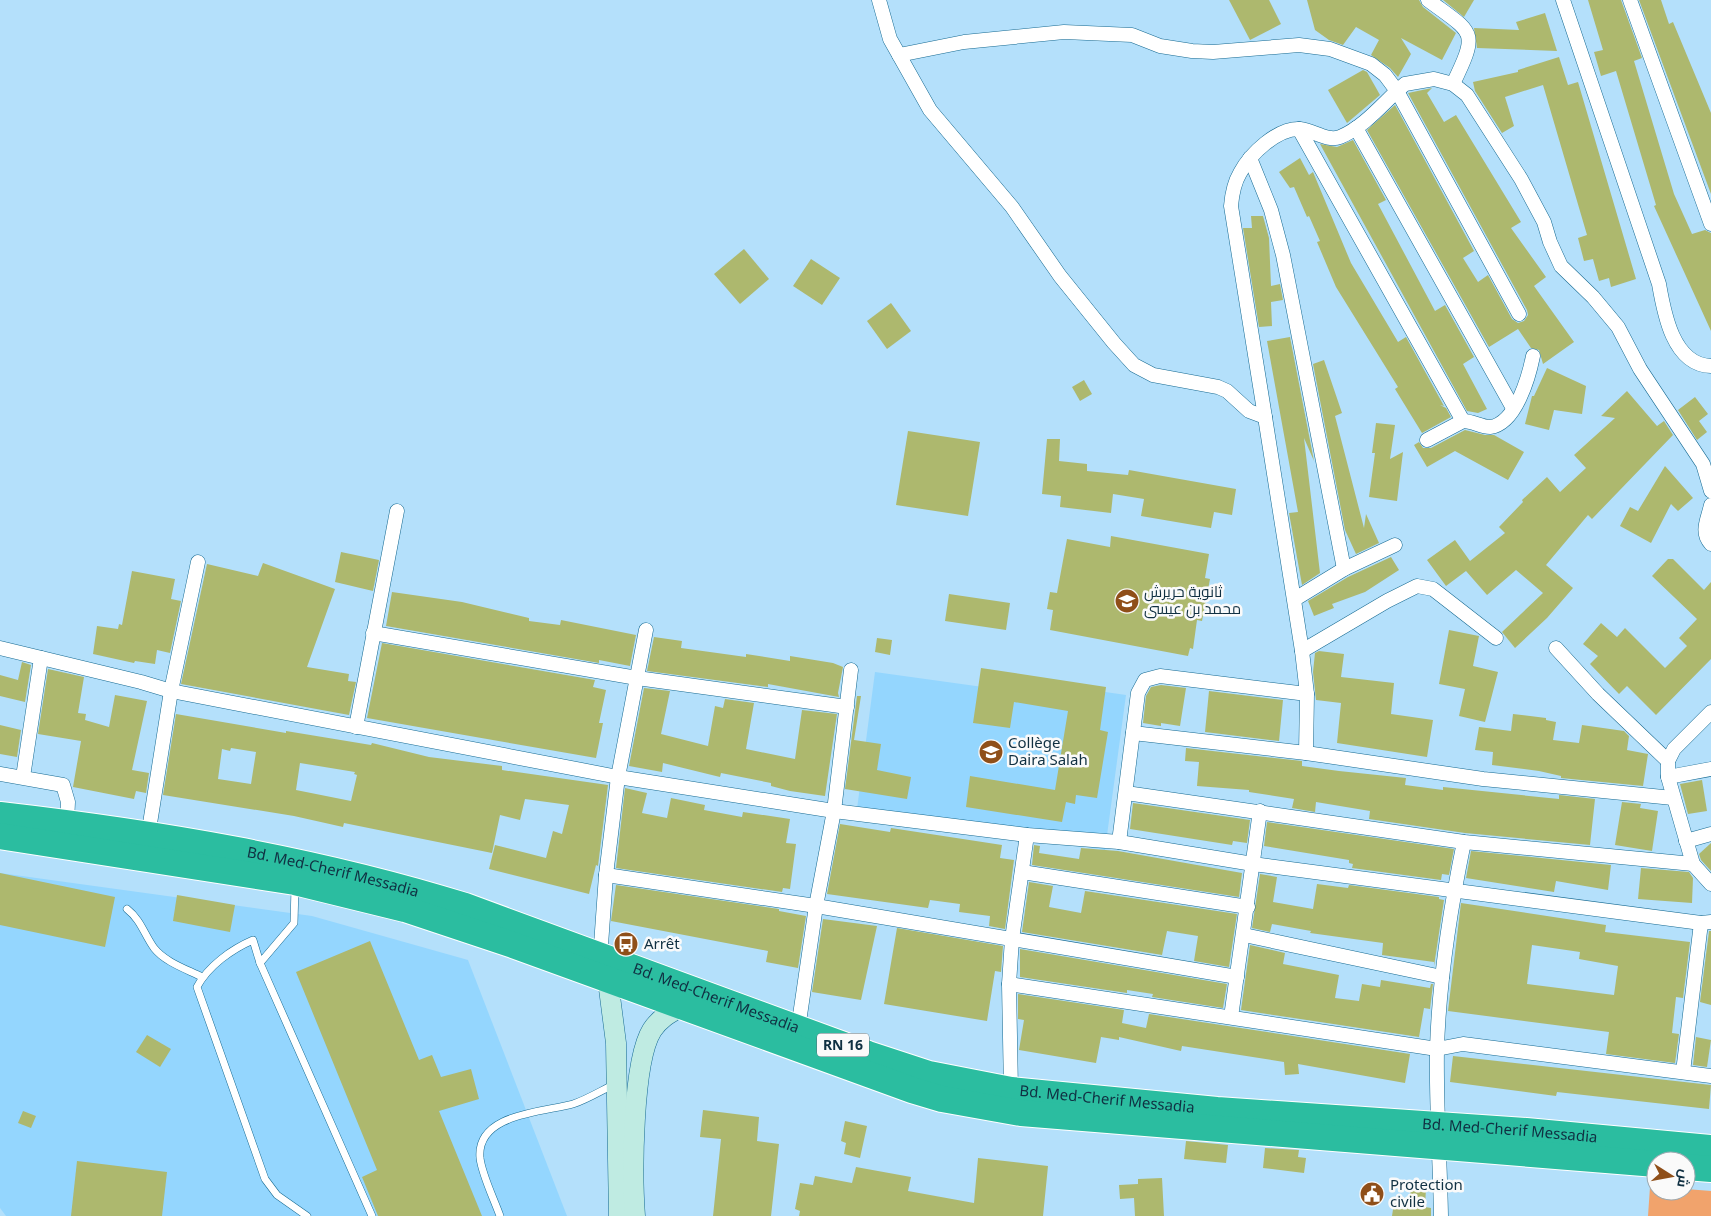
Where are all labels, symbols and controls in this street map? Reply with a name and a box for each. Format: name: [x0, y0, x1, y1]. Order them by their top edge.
place label: ثانوية حريرش محمد بن عيسى: [1144, 581, 1241, 619]
school or university icon: ثانوية حريرش محمد بن عيسى: [1114, 588, 1140, 614]
place label: Collège Daira Salah: [1008, 732, 1088, 769]
school or university icon: Collège Daira Salah: [978, 739, 1004, 765]
street label: Bd. Med-Cherif Messadia: [246, 841, 421, 901]
bus stop icon: Arrêt: [613, 931, 639, 957]
place label: Arrêt: [644, 933, 680, 953]
street label: Bd. Med-Cherif Messadia: [630, 958, 802, 1037]
road number: RN 16: [817, 1034, 869, 1056]
street label: Bd. Med-Cherif Messadia: [1019, 1080, 1196, 1117]
street label: Bd. Med-Cherif Messadia: [1421, 1113, 1598, 1147]
north arrow: [1646, 1151, 1696, 1201]
text: ش: [1673, 1168, 1695, 1189]
place label: Protection civile: [1390, 1174, 1463, 1211]
public building icon: Protection civile: [1359, 1181, 1385, 1207]

